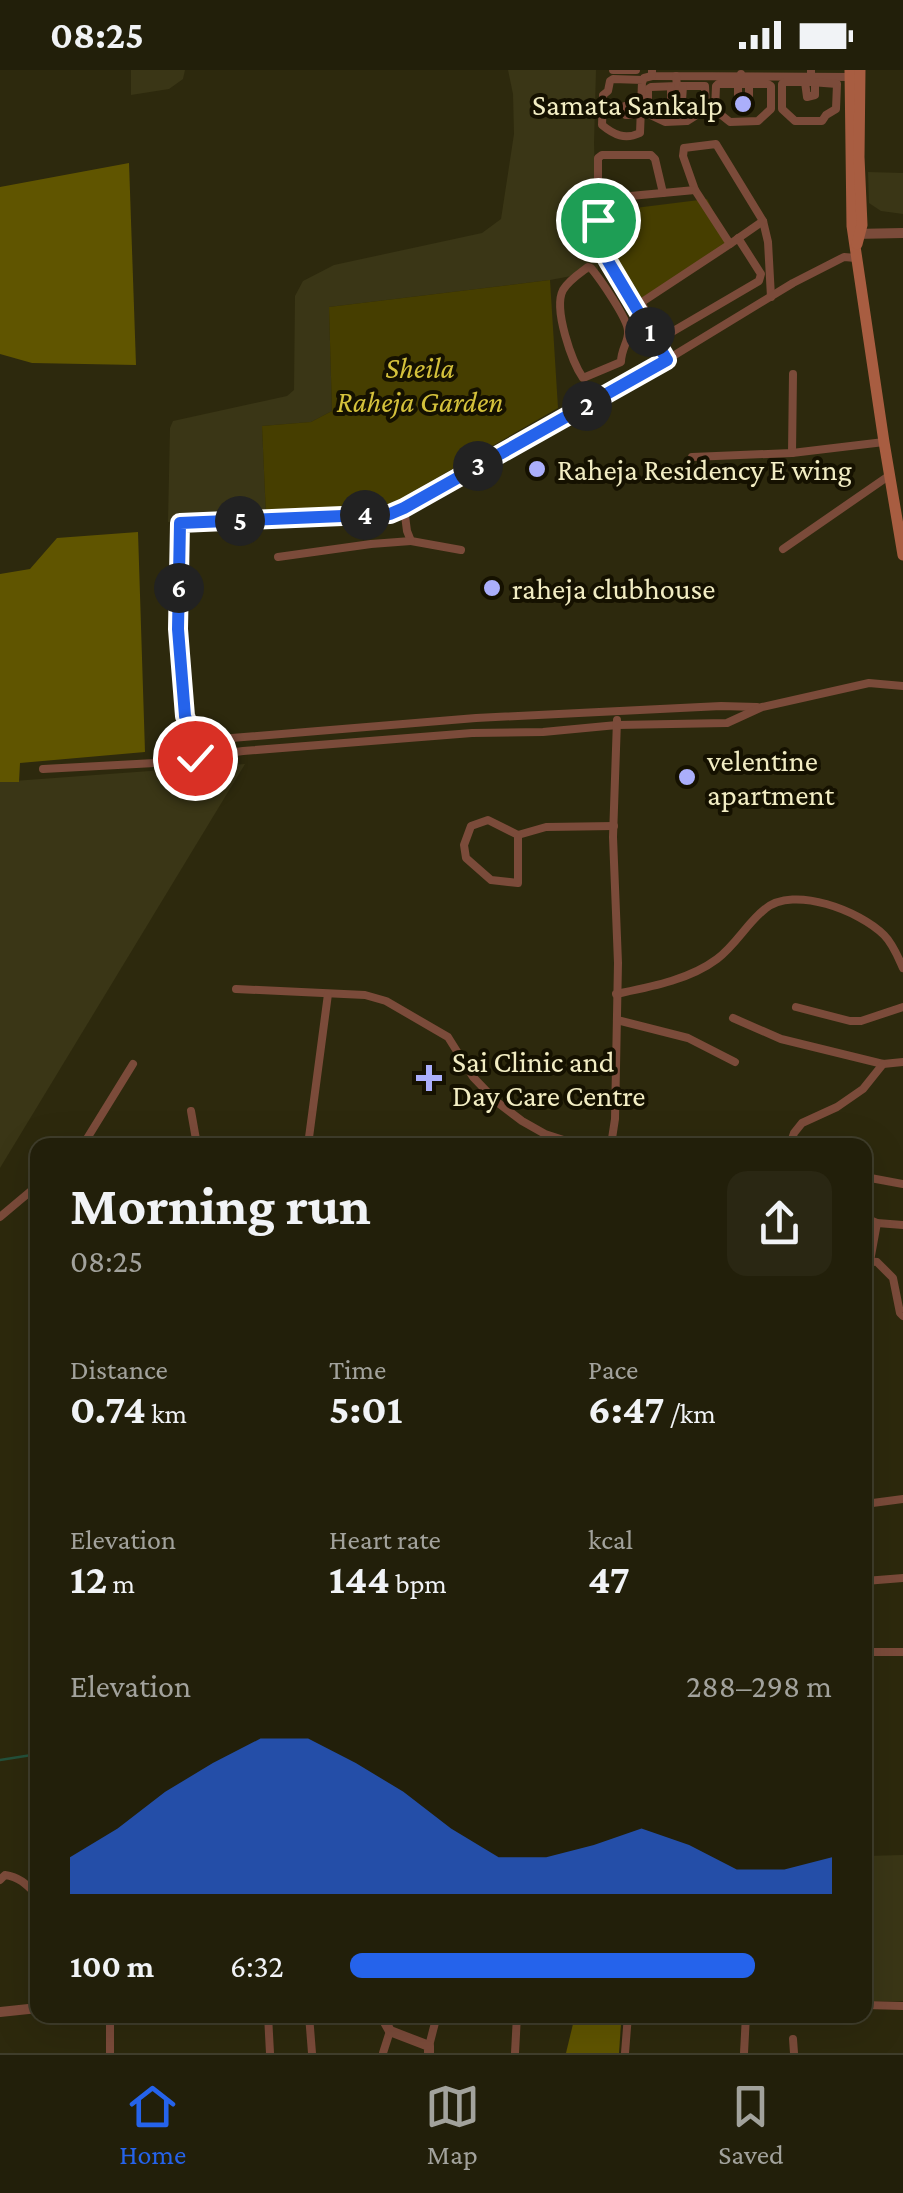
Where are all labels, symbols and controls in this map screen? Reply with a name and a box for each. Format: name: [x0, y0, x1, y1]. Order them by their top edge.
text: 08:25: [50, 14, 144, 56]
place label: Samata Sankalp: [532, 88, 723, 122]
marker: Samata Sankalp: [732, 93, 754, 115]
pin: [556, 178, 641, 263]
icon: arrive: [571, 193, 626, 248]
pin: 1: [625, 307, 675, 357]
text: 1: [645, 316, 655, 347]
park label: Sheila Raheja Garden: [336, 351, 504, 419]
pin: 2: [562, 381, 612, 431]
text: 2: [580, 390, 594, 421]
pin: 3: [453, 441, 503, 491]
text: 3: [471, 450, 485, 481]
place label: Raheja Residency E wing: [557, 453, 852, 487]
marker: Raheja Residency E wing: [526, 458, 548, 480]
pin: 4: [340, 490, 390, 540]
pin: 5: [215, 496, 265, 546]
text: 4: [357, 499, 373, 530]
text: 5: [233, 505, 247, 536]
pin: 6: [154, 563, 204, 613]
text: 6: [171, 572, 187, 603]
place label: raheja clubhouse: [512, 572, 716, 606]
marker: raheja clubhouse: [481, 577, 503, 599]
pin: [153, 716, 238, 801]
icon: check: [168, 731, 223, 786]
place label: velentine apartment: [706, 744, 836, 812]
marker: velentine apartment: [676, 766, 698, 788]
place label: Sai Clinic and Day Care Centre: [452, 1045, 645, 1113]
marker: Sai Clinic and Day Care Centre: [416, 1065, 442, 1091]
button: share: [727, 1171, 832, 1276]
text: Morning run: [70, 1175, 371, 1236]
text: 08:25: [70, 1243, 143, 1279]
text: Distance: [70, 1354, 168, 1385]
text: Time: [329, 1354, 386, 1385]
text: Pace: [588, 1354, 638, 1385]
text: 0.74: [70, 1385, 146, 1432]
text: 5:01: [329, 1385, 403, 1432]
text: 6:47: [588, 1385, 665, 1432]
text: km: [146, 1398, 187, 1429]
text: /km: [665, 1398, 716, 1429]
text: Elevation: [70, 1524, 176, 1555]
text: Heart rate: [329, 1524, 441, 1555]
text: kcal: [588, 1524, 633, 1555]
text: 12: [70, 1555, 107, 1602]
text: 144: [329, 1555, 390, 1602]
text: 47: [588, 1555, 630, 1602]
text: m: [107, 1568, 135, 1599]
text: bpm: [390, 1568, 447, 1599]
text: Elevation: [70, 1668, 191, 1704]
text: 288–298 m: [686, 1668, 832, 1704]
text: 100 m: [70, 1948, 154, 1984]
text: 6:32: [230, 1948, 284, 1984]
tab: Home: [119, 2079, 186, 2170]
tab: Map: [425, 2079, 480, 2170]
tab: Saved: [718, 2079, 784, 2170]

